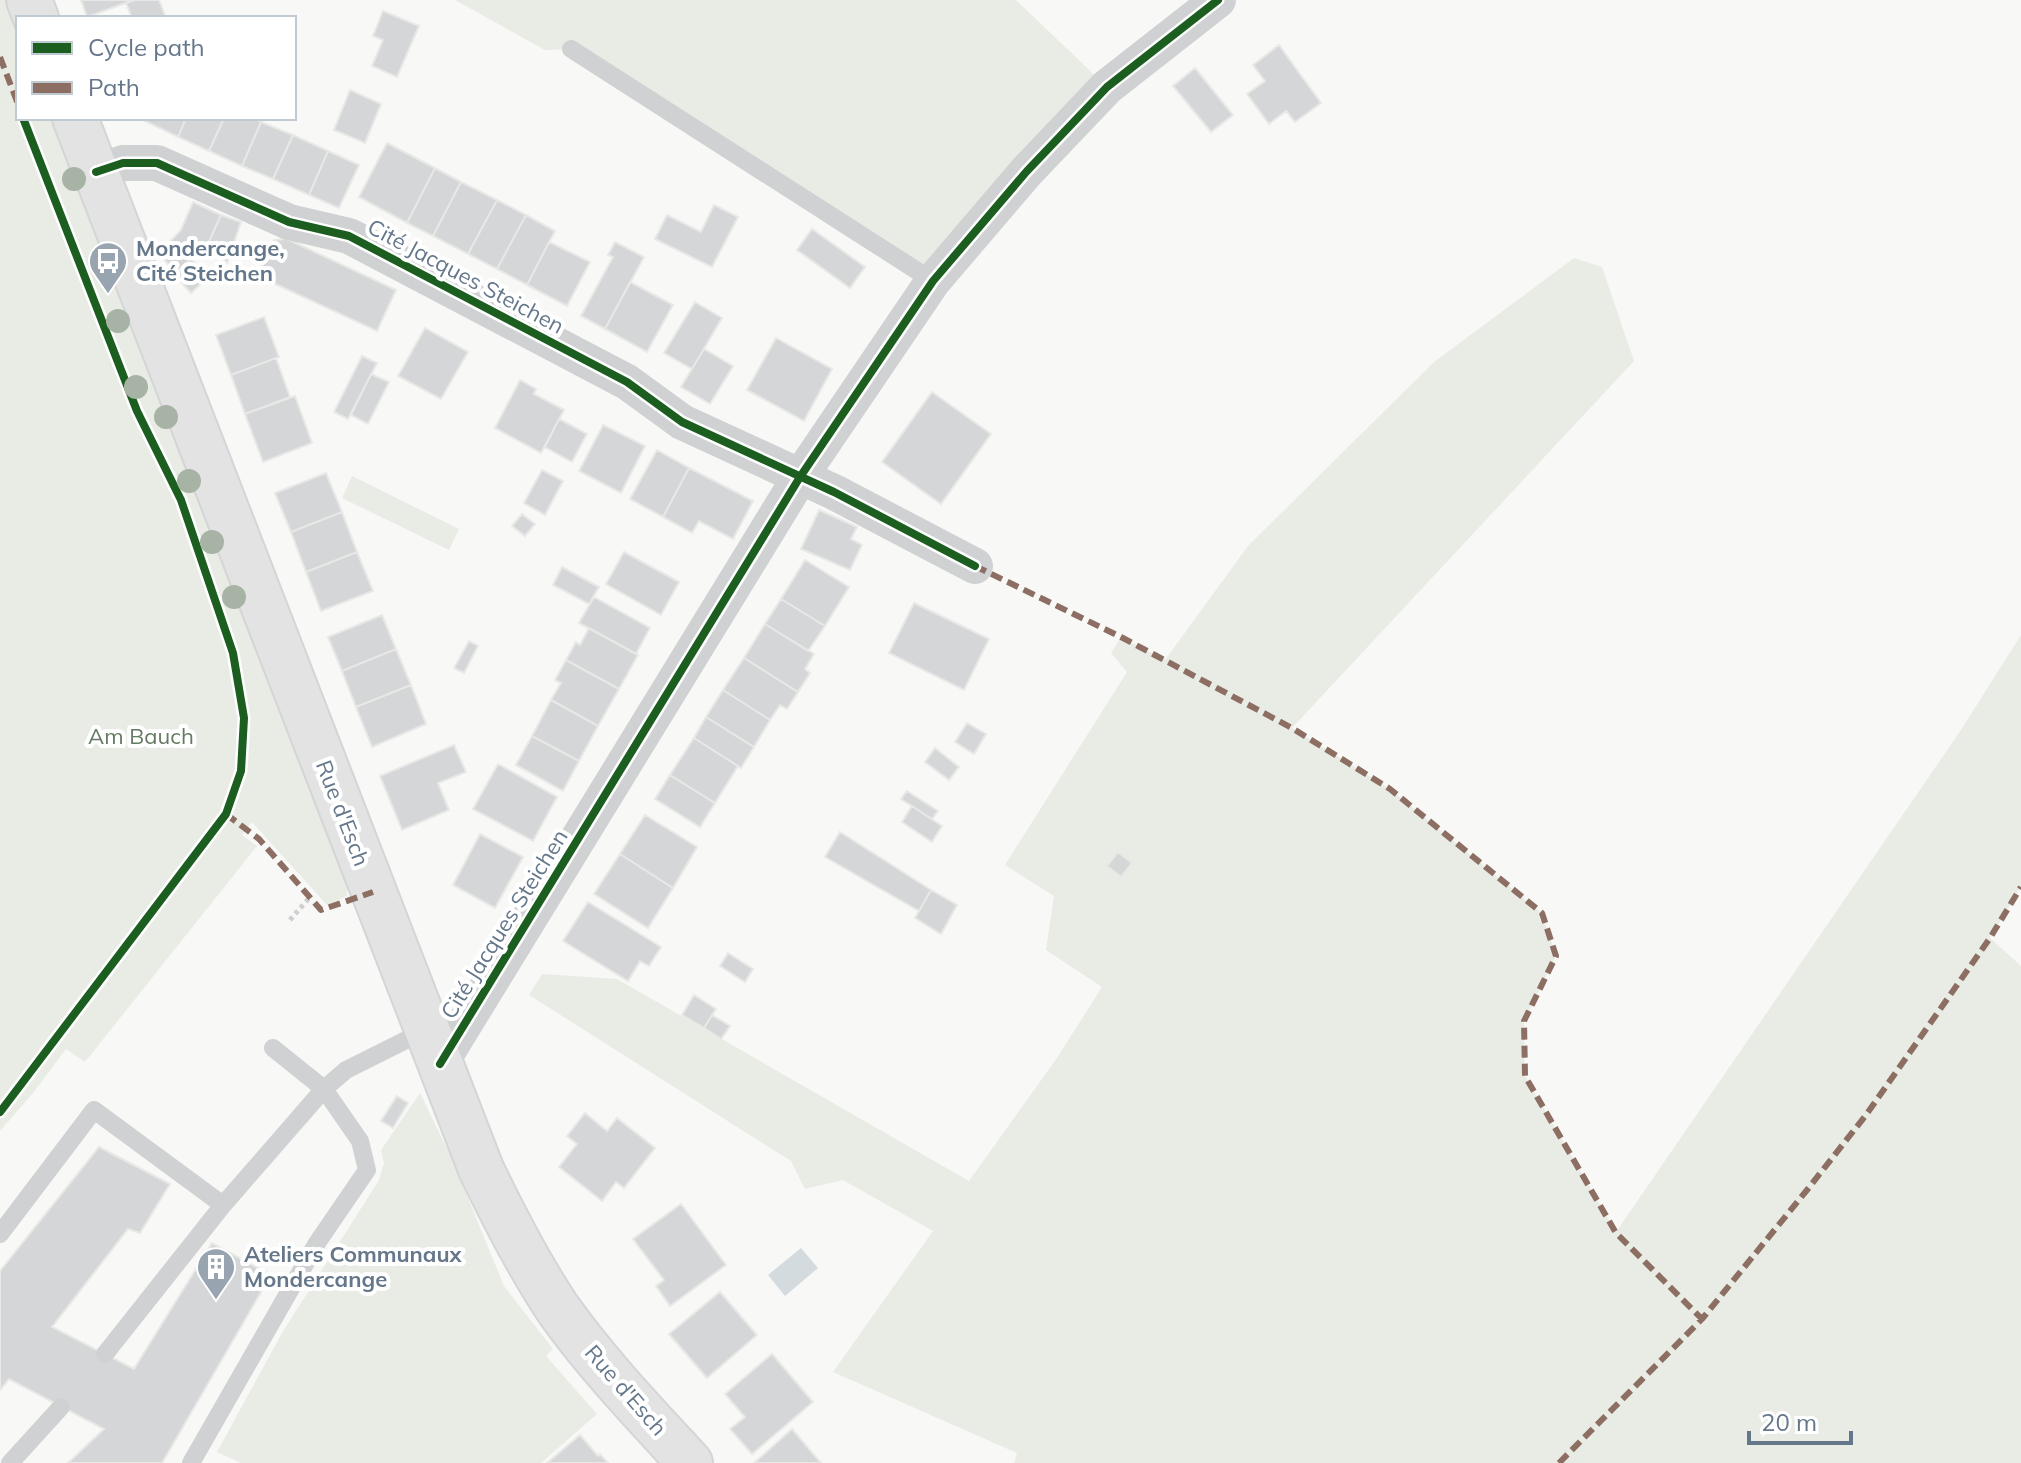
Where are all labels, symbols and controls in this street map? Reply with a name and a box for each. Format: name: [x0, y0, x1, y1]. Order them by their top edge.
legend: [16, 16, 296, 120]
text: Cycle path: [88, 32, 205, 62]
text: Path: [88, 72, 140, 102]
street label: Cité Jacques Steichen: [363, 212, 569, 340]
place label: Mondercange, Cité Steichen: [136, 234, 285, 287]
bus stop icon: Mondercange, Cité Steichen: [87, 240, 129, 295]
park label: Am Bauch: [88, 722, 194, 750]
street label: Rue d'Esch: [310, 756, 376, 870]
street label: Cité Jacques Steichen: [434, 824, 574, 1024]
place label: Ateliers Communaux Mondercange: [244, 1240, 463, 1293]
building icon: Ateliers Communaux Mondercange: [195, 1246, 237, 1301]
street label: Rue d'Esch: [579, 1339, 673, 1441]
scale bar: [1749, 1395, 1851, 1445]
text: 20 m: [1761, 1407, 1817, 1437]

